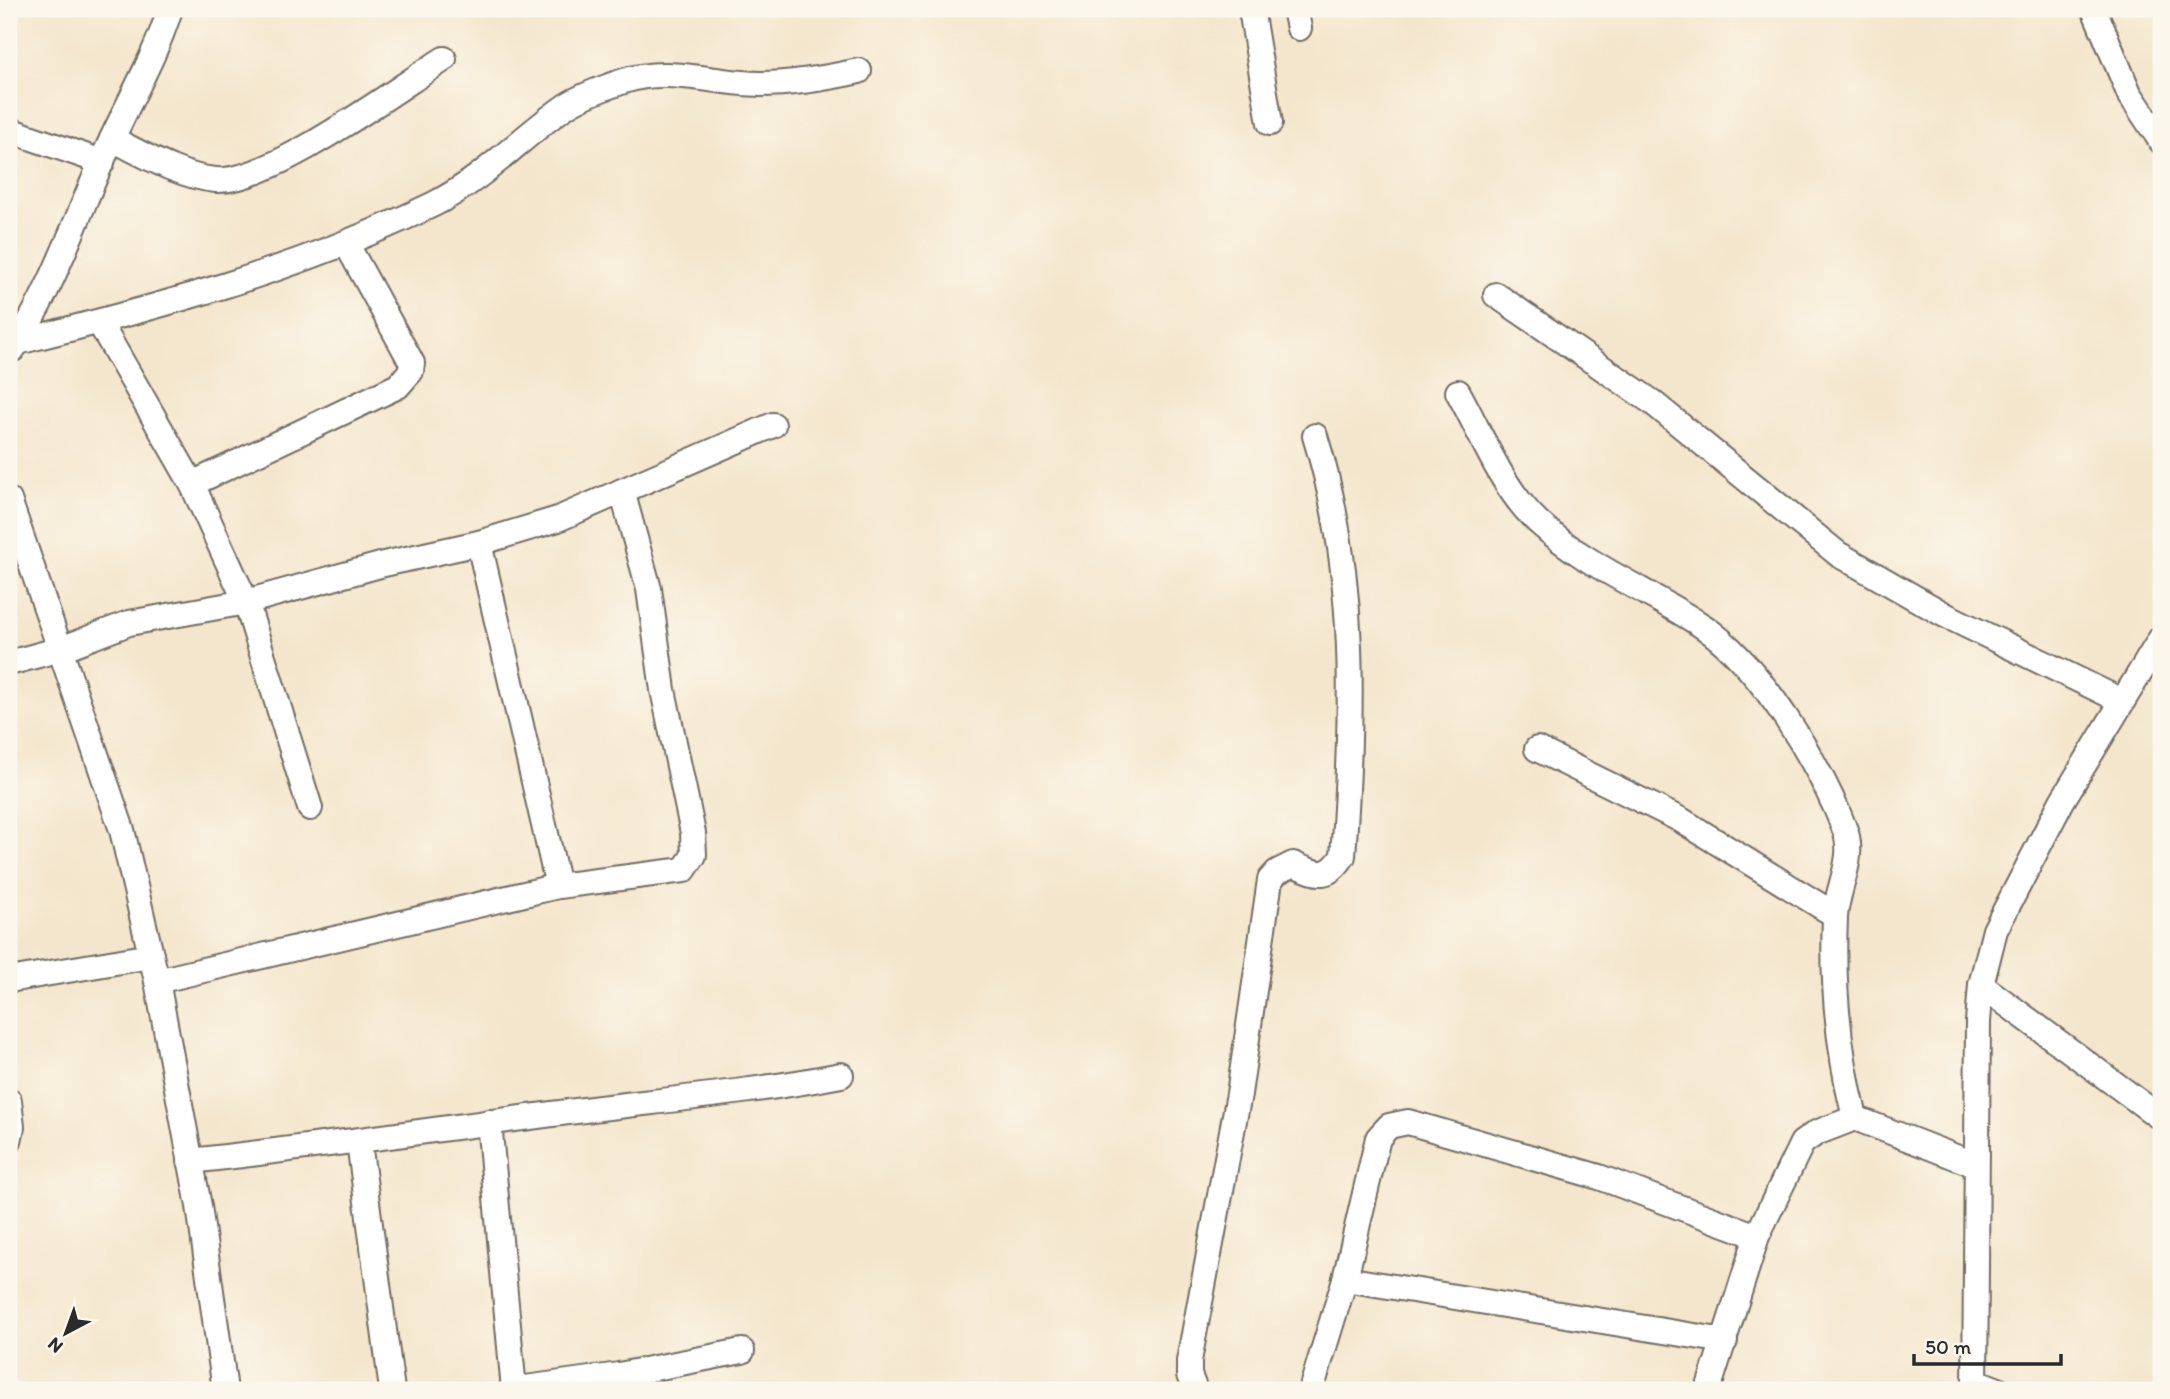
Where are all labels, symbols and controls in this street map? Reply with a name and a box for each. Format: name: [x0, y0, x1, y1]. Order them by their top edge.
north arrow: [32, 1298, 102, 1368]
scale bar: [1914, 1322, 2062, 1366]
text: N: [43, 1333, 68, 1358]
text: 50 m: [1925, 1334, 1972, 1359]

